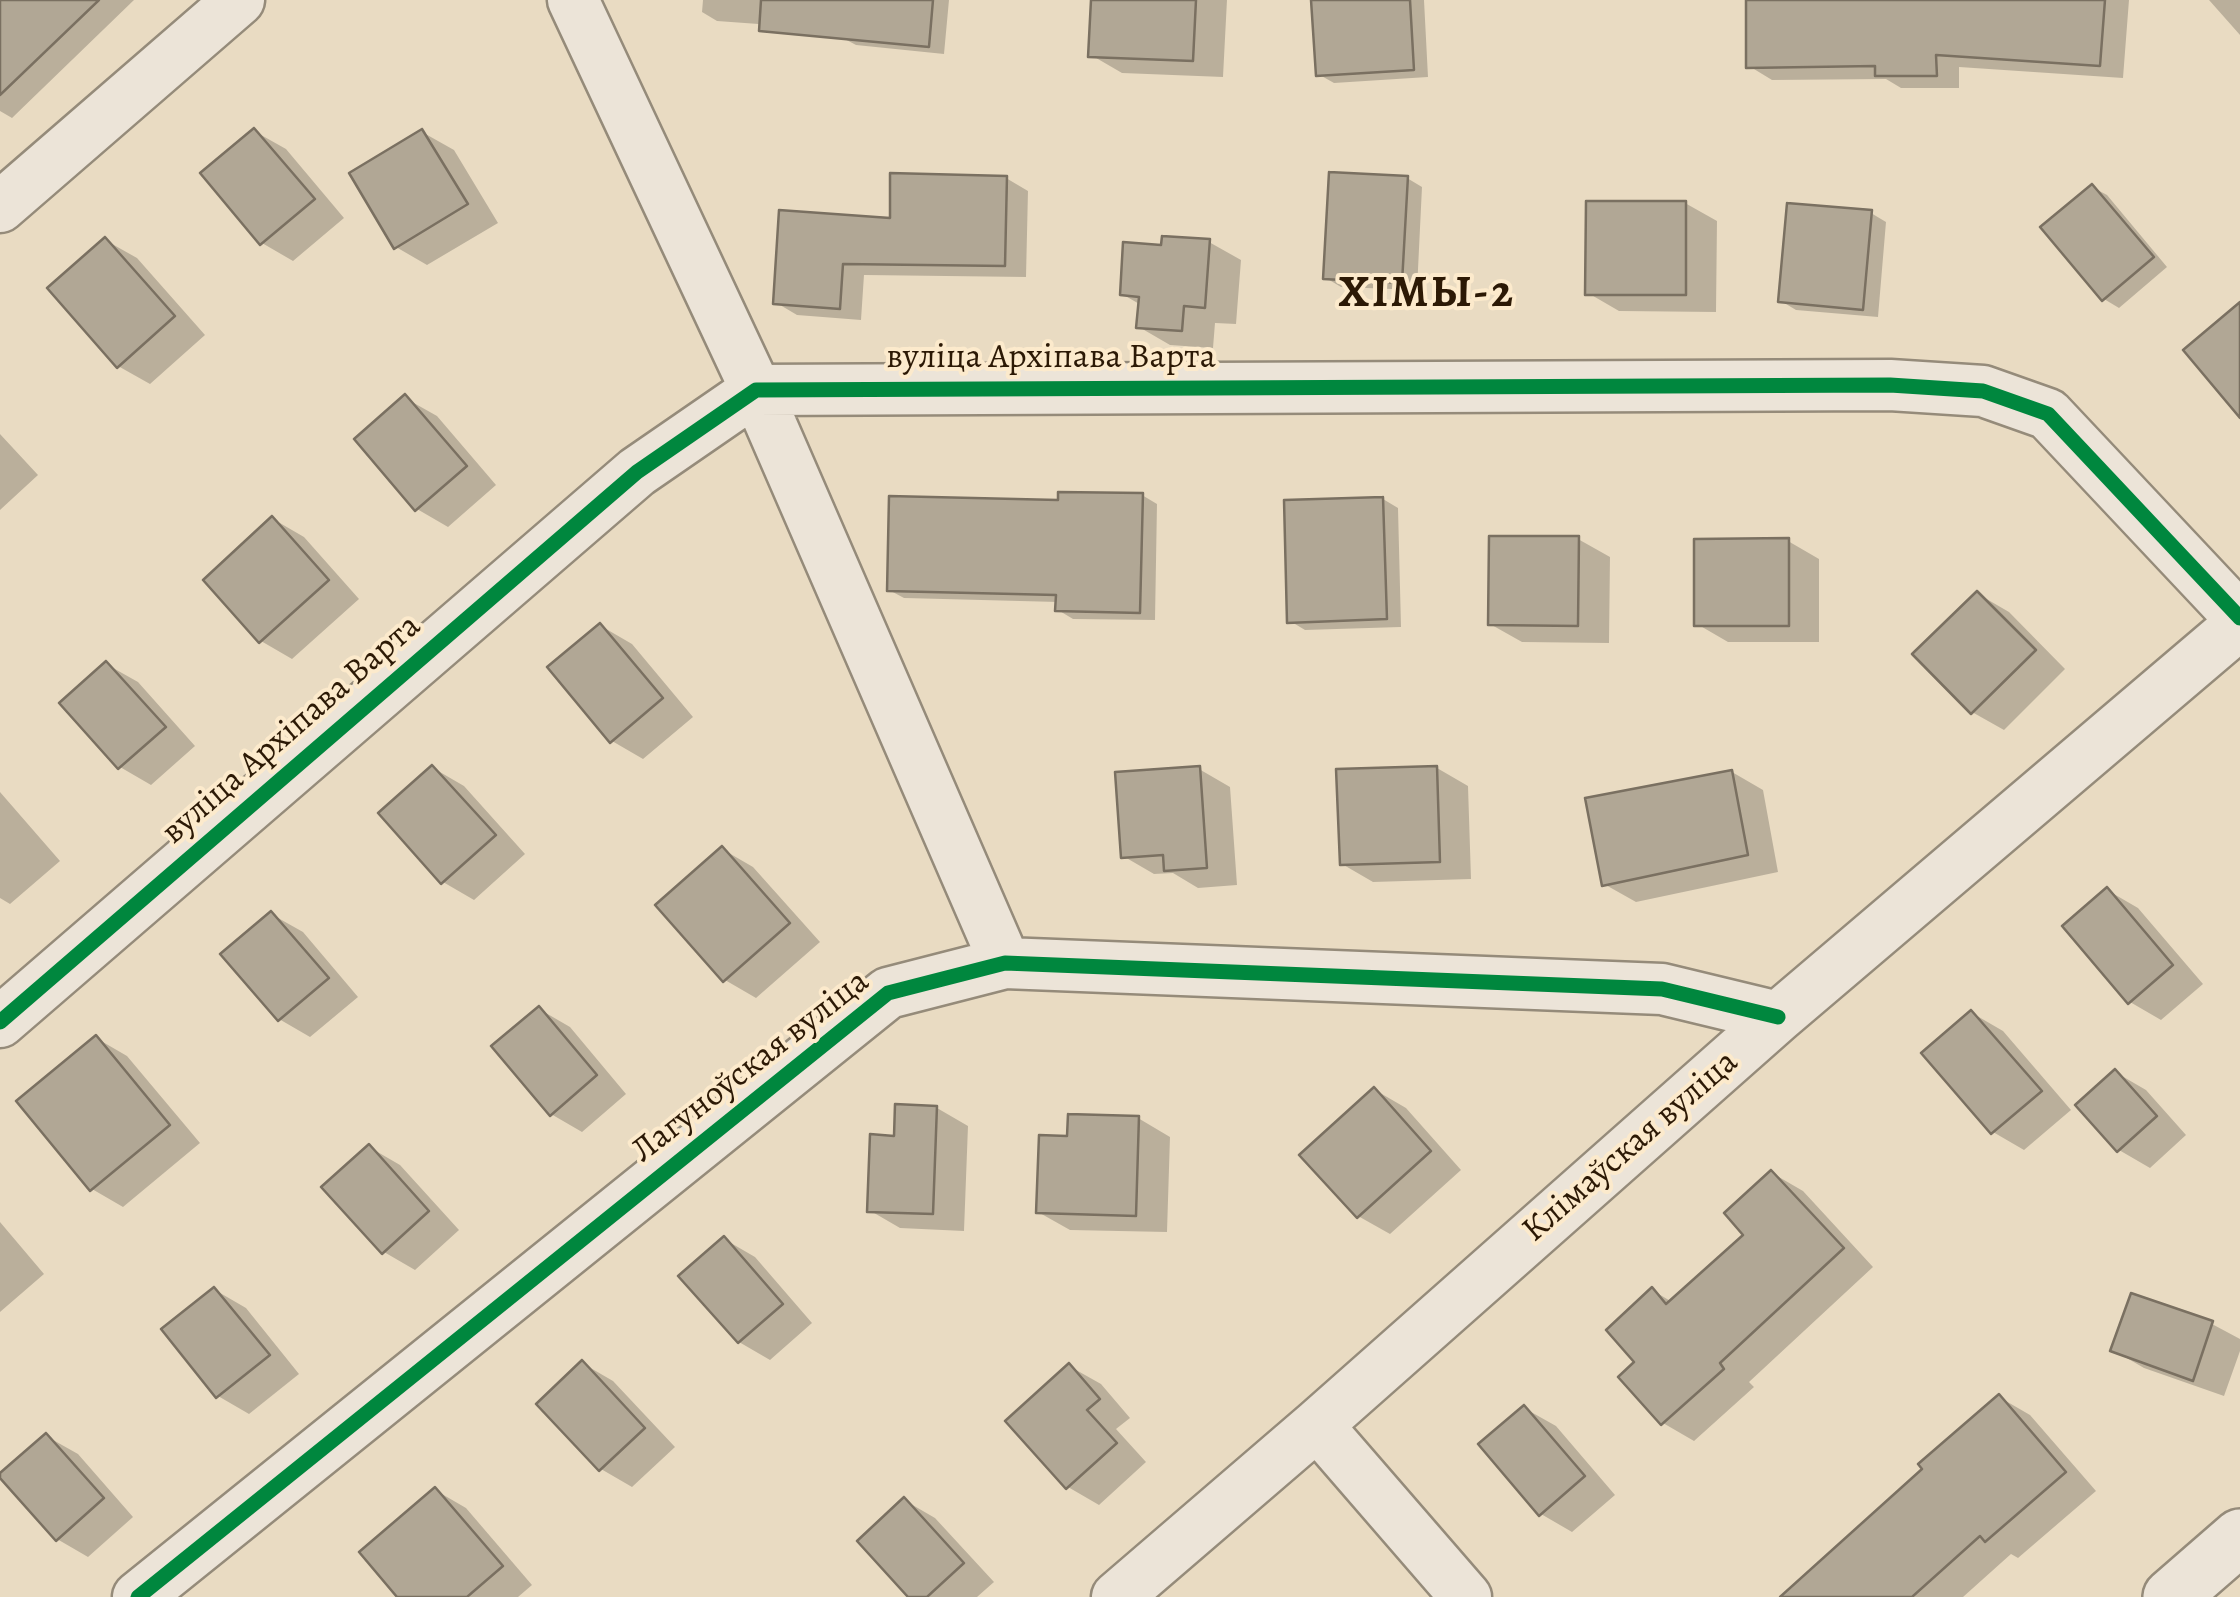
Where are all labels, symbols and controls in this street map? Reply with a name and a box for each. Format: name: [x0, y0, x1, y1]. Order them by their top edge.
district label: ХІМЫ-2: [1339, 268, 1515, 322]
street label: вуліца Архіпава Варта: [886, 337, 1216, 379]
street label: вуліца Архіпава Варта: [154, 606, 430, 854]
street label: Лагуноўская вуліца: [624, 961, 878, 1173]
street label: Клімаўская вуліца: [1515, 1042, 1747, 1252]

